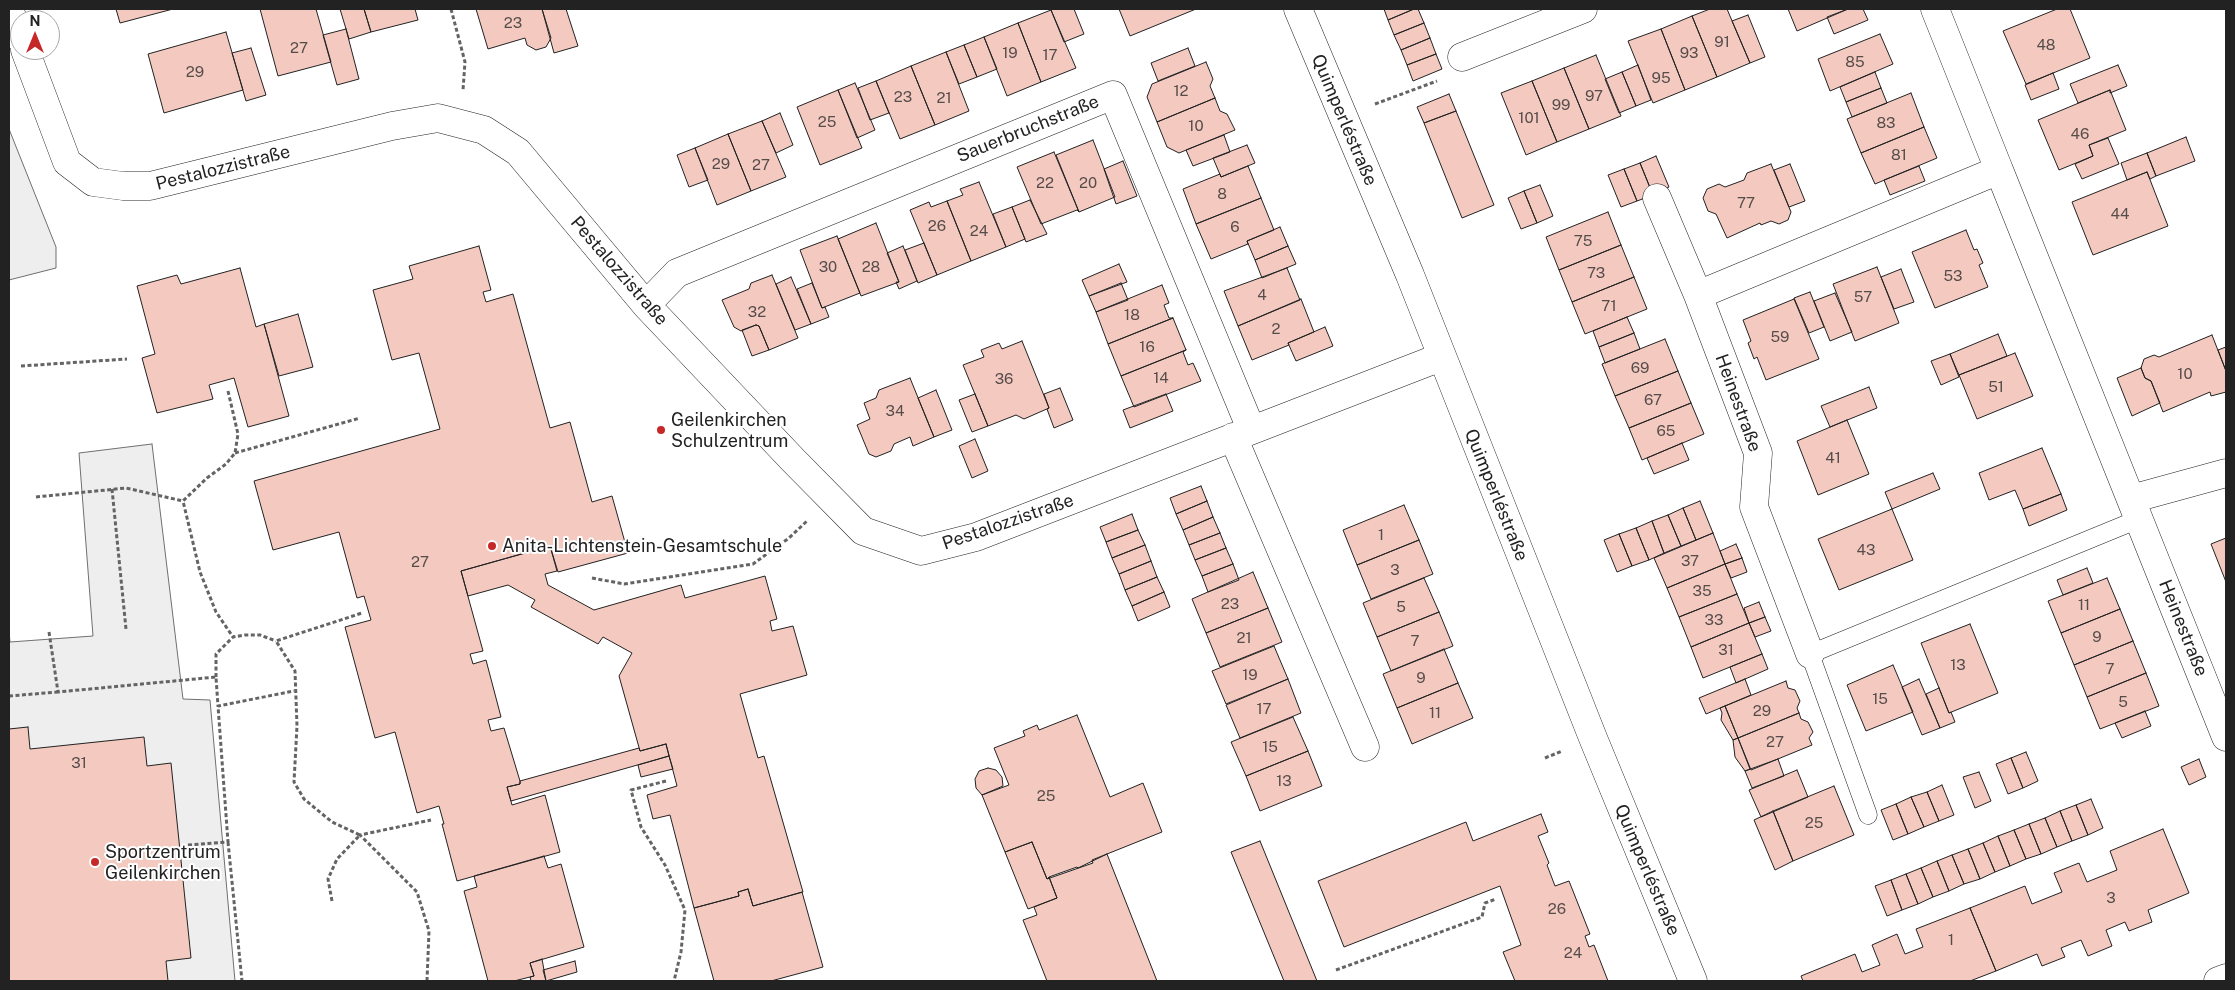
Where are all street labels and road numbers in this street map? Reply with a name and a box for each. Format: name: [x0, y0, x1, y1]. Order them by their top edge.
street label: Quimperléstraße: [1307, 51, 1381, 189]
street label: Sauerbruchstraße: [954, 91, 1102, 167]
street label: Pestalozzistraße: [154, 141, 292, 195]
street label: Pestalozzistraße: [566, 212, 672, 330]
street label: Heinestraße: [1710, 351, 1766, 455]
street label: Quimperléstraße: [1460, 426, 1532, 564]
street label: Pestalozzistraße: [939, 489, 1077, 555]
street label: Heinestraße: [2154, 577, 2212, 679]
street label: Quimperléstraße: [1610, 801, 1684, 939]

